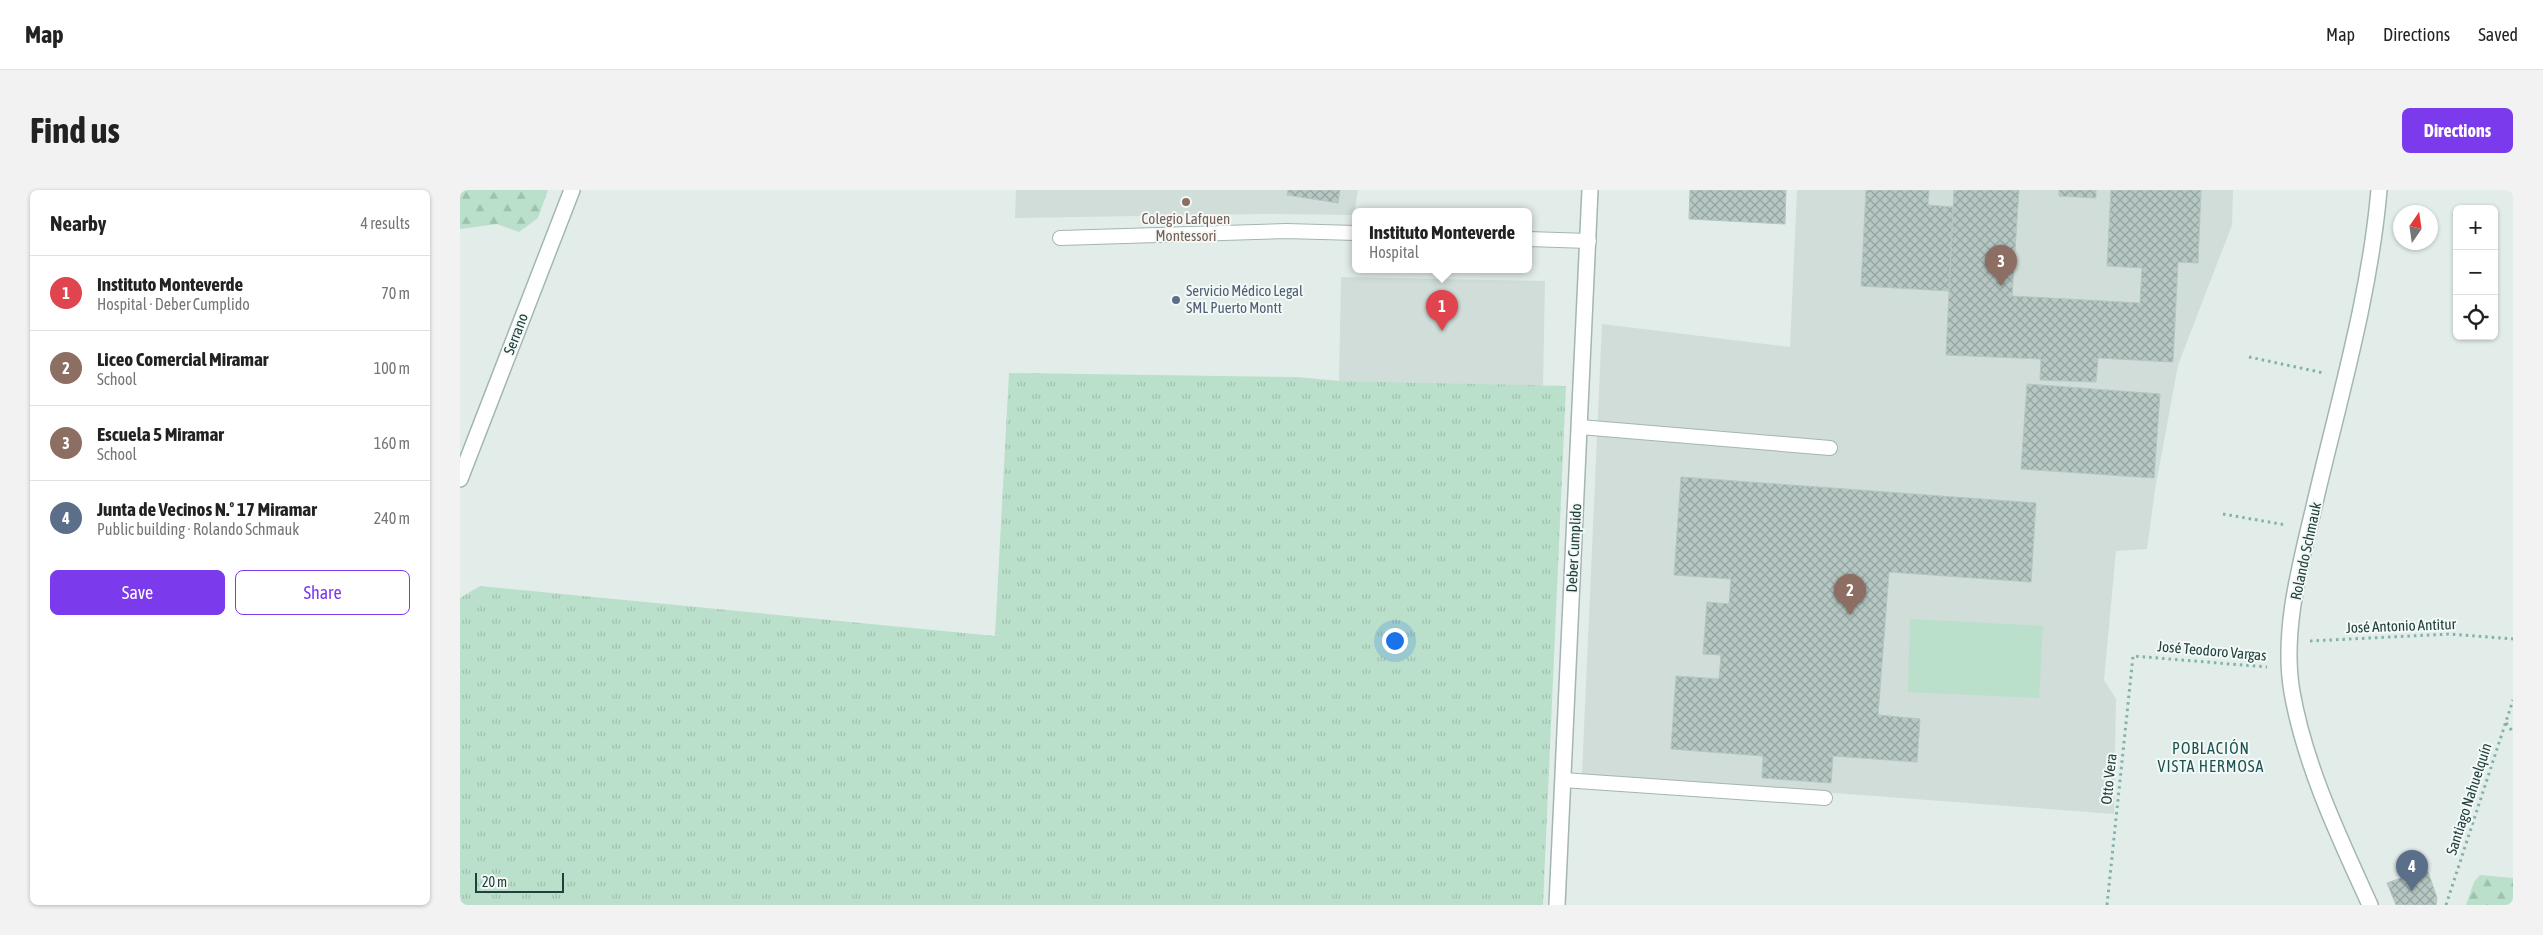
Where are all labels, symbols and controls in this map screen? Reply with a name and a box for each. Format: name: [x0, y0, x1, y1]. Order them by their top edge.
text: Map: [25, 21, 64, 48]
text: Map: [2326, 24, 2355, 45]
text: Directions: [2383, 24, 2450, 45]
text: Saved: [2478, 24, 2518, 45]
button: Directions: [2402, 108, 2513, 153]
text: Find us: [30, 110, 120, 150]
marker: Colegio Lafquen Montessori: [1180, 196, 1192, 208]
north arrow: [2393, 205, 2438, 250]
map controls: [2453, 205, 2498, 340]
button: +: [2453, 205, 2498, 250]
popup: [1352, 208, 1532, 273]
place label: Colegio Lafquen Montessori: [1142, 210, 1230, 244]
text: Nearby: [50, 211, 106, 235]
text: 4 results: [360, 214, 410, 232]
text: Instituto Monteverde: [1369, 221, 1515, 243]
text: Hospital: [1369, 243, 1419, 261]
pin: 3: [1985, 245, 2017, 286]
button: −: [2453, 250, 2498, 295]
text: Instituto Monteverde: [97, 273, 243, 295]
place label: Servicio Médico Legal SML Puerto Montt: [1186, 282, 1303, 316]
text: 1: [62, 284, 70, 302]
text: 70 m: [381, 284, 410, 302]
pin: 1: [1426, 290, 1458, 331]
marker: Servicio Médico Legal SML Puerto Montt: [1170, 294, 1182, 306]
text: Hospital · Deber Cumplido: [97, 295, 250, 313]
button: locate: [2453, 295, 2498, 340]
street label: Serrano: [500, 311, 531, 357]
text: Liceo Comercial Miramar: [97, 348, 268, 370]
text: 2: [62, 359, 70, 377]
text: 100 m: [374, 359, 410, 377]
text: School: [97, 370, 137, 388]
text: Escuela 5 Miramar: [97, 423, 224, 445]
text: 3: [62, 434, 70, 452]
text: 160 m: [374, 434, 410, 452]
text: School: [97, 445, 137, 463]
text: Junta de Vecinos N.º 17 Miramar: [97, 498, 317, 520]
street label: Rolando Schmauk: [2287, 500, 2324, 601]
street label: Deber Cumplido: [1563, 503, 1584, 593]
text: 4: [62, 509, 70, 527]
text: 240 m: [374, 509, 410, 527]
text: Public building · Rolando Schmauk: [97, 520, 299, 538]
button: Save: [50, 570, 225, 615]
button: Share: [235, 570, 410, 615]
pin: 2: [1834, 574, 1866, 615]
street label: José Antonio Antitur: [2346, 615, 2457, 636]
your location: [1382, 628, 1408, 654]
street label: José Teodoro Vargas: [2157, 637, 2267, 664]
district label: POBLACIÓN VISTA HERMOSA: [2158, 739, 2264, 775]
street label: Santiago Nahuelquín: [2442, 741, 2495, 857]
street label: Otto Vera: [2097, 753, 2120, 805]
pin: 4: [2396, 850, 2428, 891]
scale bar: [475, 870, 564, 893]
text: 20 m: [482, 874, 507, 890]

